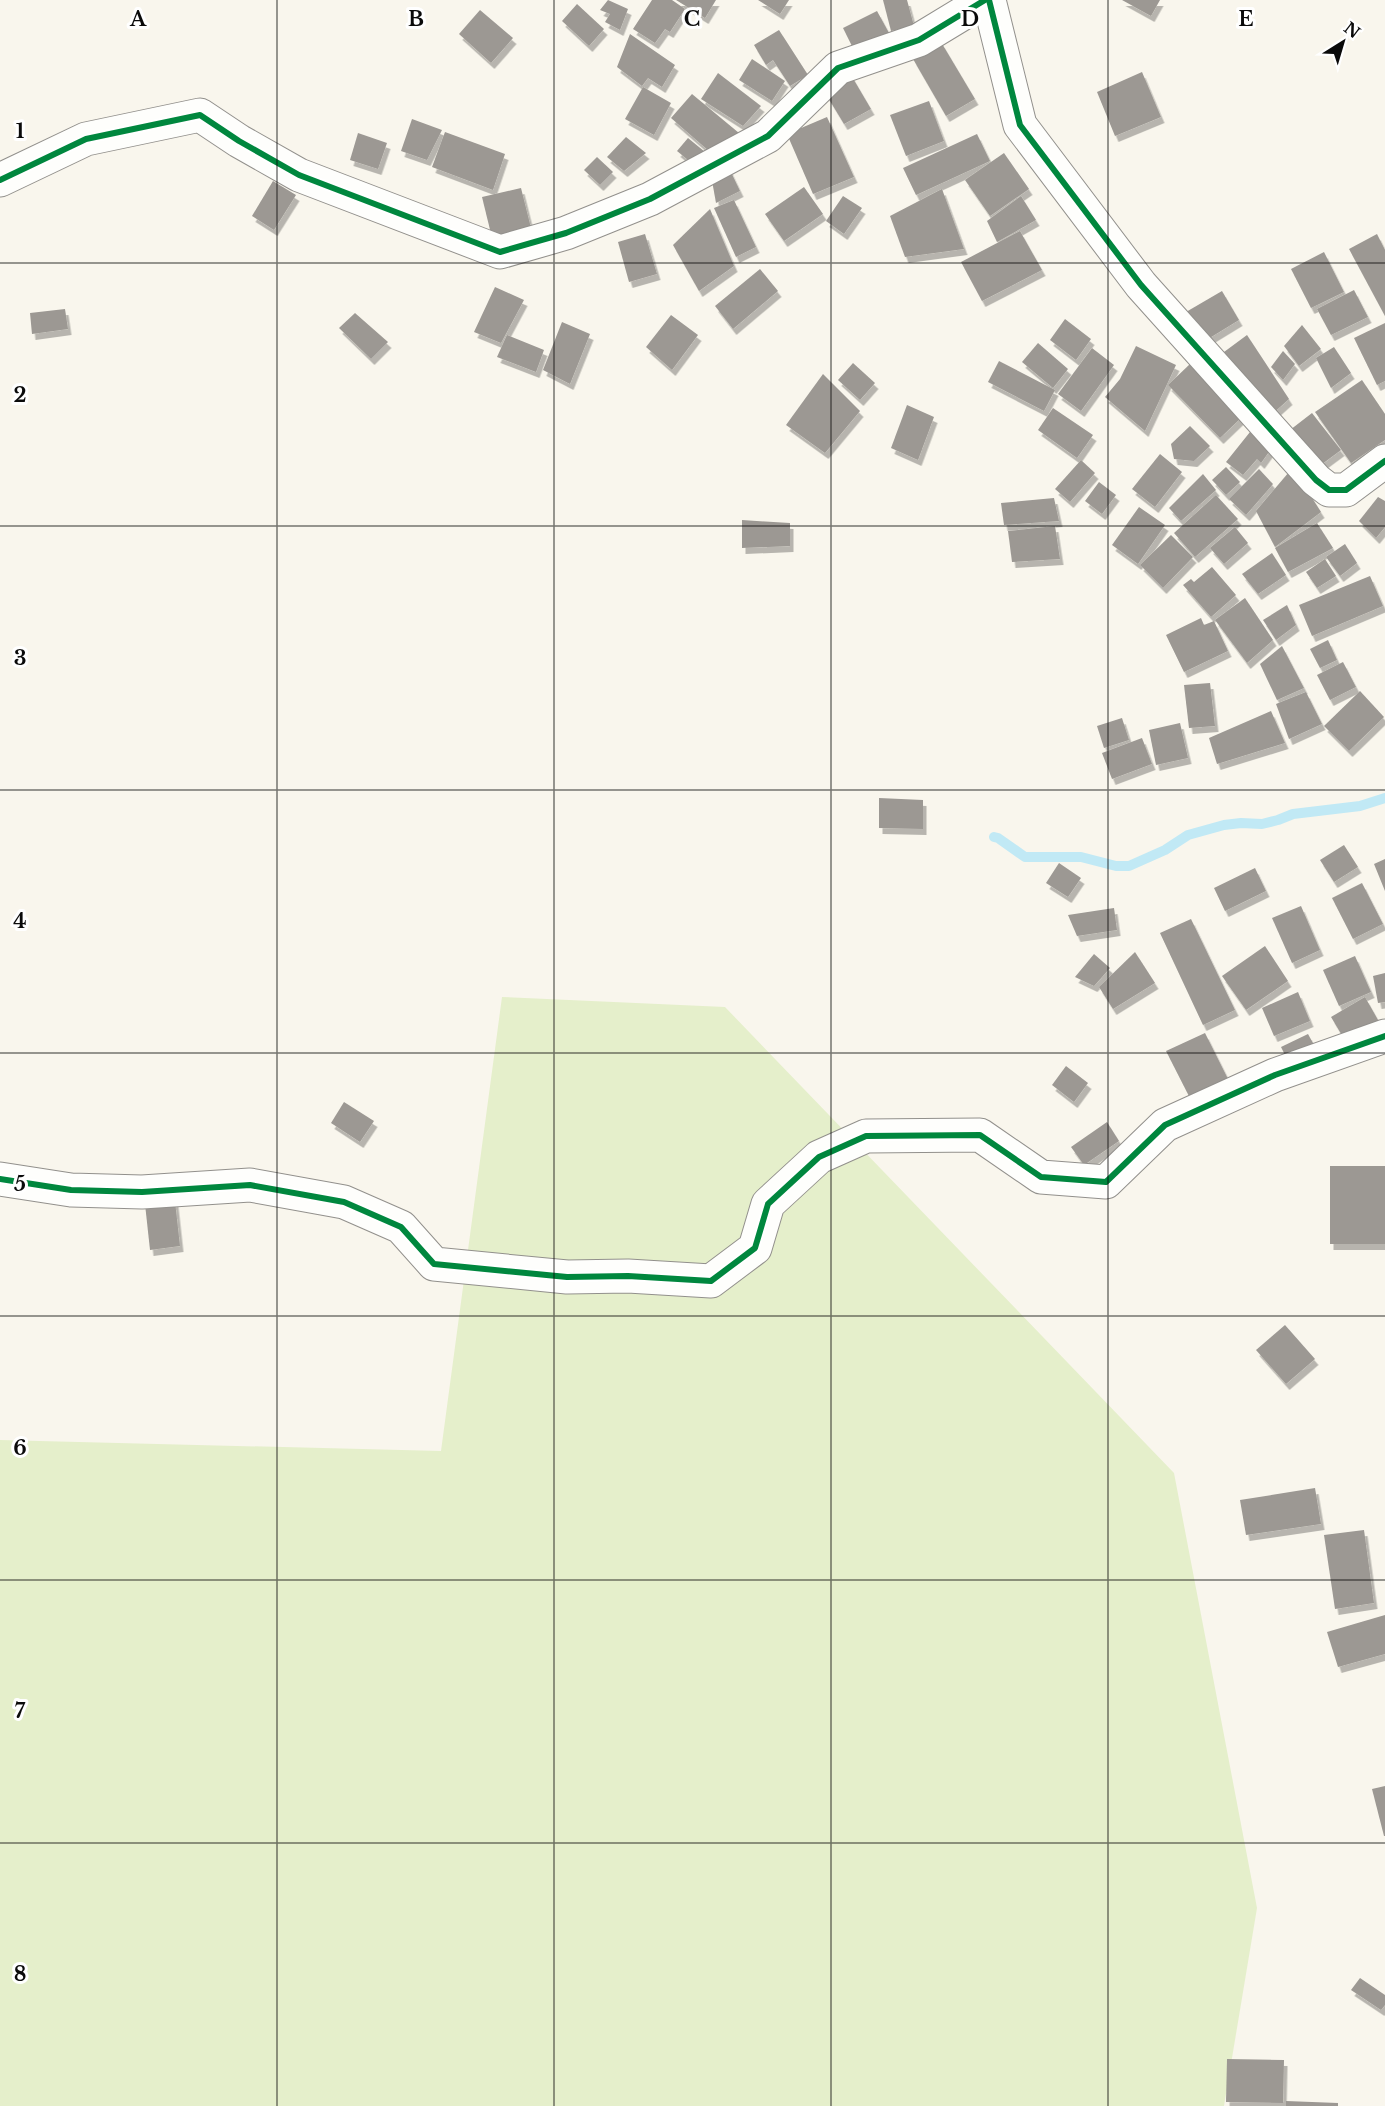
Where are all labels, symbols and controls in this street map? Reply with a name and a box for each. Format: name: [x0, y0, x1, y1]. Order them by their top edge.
text: A: [129, 7, 147, 31]
text: B: [408, 7, 424, 31]
text: C: [684, 7, 700, 31]
text: D: [961, 7, 979, 31]
text: E: [1238, 7, 1254, 31]
north arrow: [1313, 12, 1373, 72]
text: N: [1340, 18, 1364, 43]
text: 1: [16, 119, 25, 143]
text: 2: [13, 383, 27, 407]
text: 3: [14, 646, 26, 670]
text: 4: [13, 909, 27, 933]
text: 5: [14, 1172, 26, 1196]
text: 6: [13, 1436, 27, 1460]
text: 7: [15, 1699, 26, 1723]
text: 8: [14, 1962, 26, 1986]

